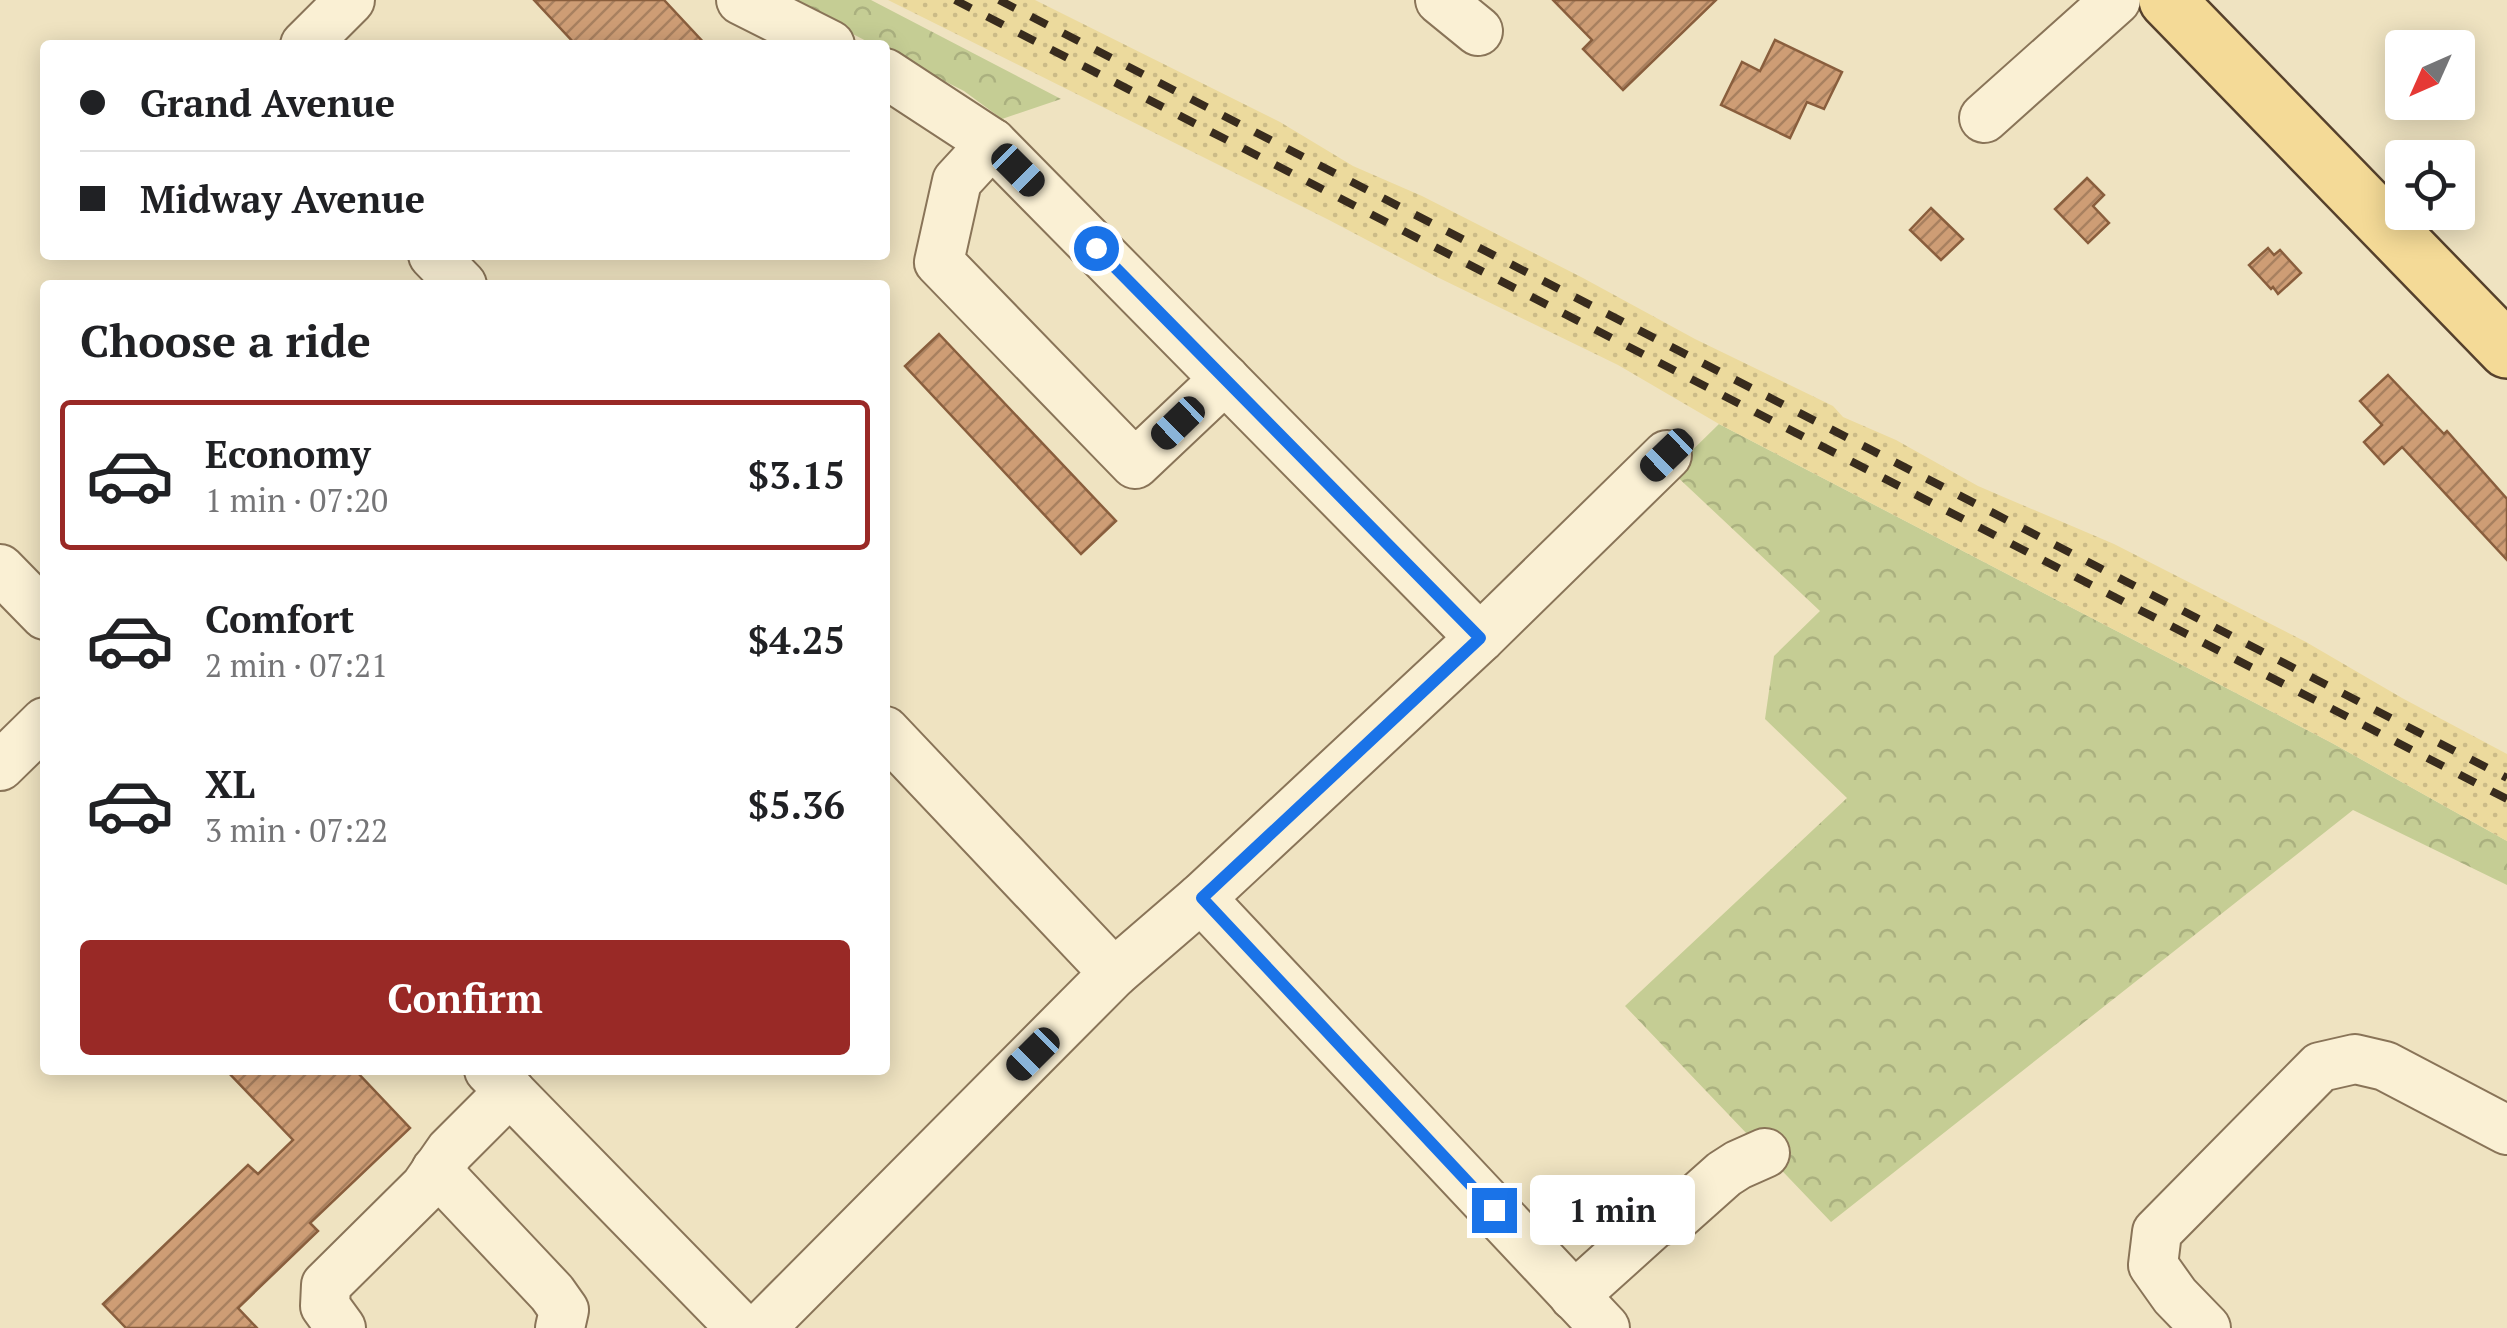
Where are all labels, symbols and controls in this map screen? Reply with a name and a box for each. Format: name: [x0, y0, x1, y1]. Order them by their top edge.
north arrow: [2385, 30, 2475, 120]
map controls: [2385, 30, 2475, 230]
text: Grand Avenue: [140, 78, 395, 128]
car: [986, 138, 1050, 202]
button: locate: [2385, 140, 2475, 230]
text: Midway Avenue: [140, 174, 425, 224]
route start: [1074, 226, 1119, 271]
text: Choose a ride: [80, 310, 371, 370]
car: [1146, 391, 1210, 455]
car: [1635, 423, 1699, 487]
text: Economy: [205, 429, 371, 479]
icon: car: [85, 430, 175, 520]
text: $3.15: [748, 450, 845, 500]
text: 1 min · 07:20: [205, 479, 388, 521]
text: Comfort: [205, 594, 354, 644]
icon: car: [85, 595, 175, 685]
text: $4.25: [748, 615, 845, 665]
text: 2 min · 07:21: [205, 644, 388, 686]
text: XL: [205, 759, 255, 809]
icon: car: [85, 760, 175, 850]
text: $5.36: [748, 780, 845, 830]
text: 3 min · 07:22: [205, 809, 388, 851]
button: Confirm: [80, 940, 850, 1055]
car: [1001, 1022, 1065, 1086]
callout: 1 min: [1529, 1175, 1694, 1245]
route end: [1472, 1188, 1517, 1233]
text: 1 min: [1569, 1189, 1656, 1231]

